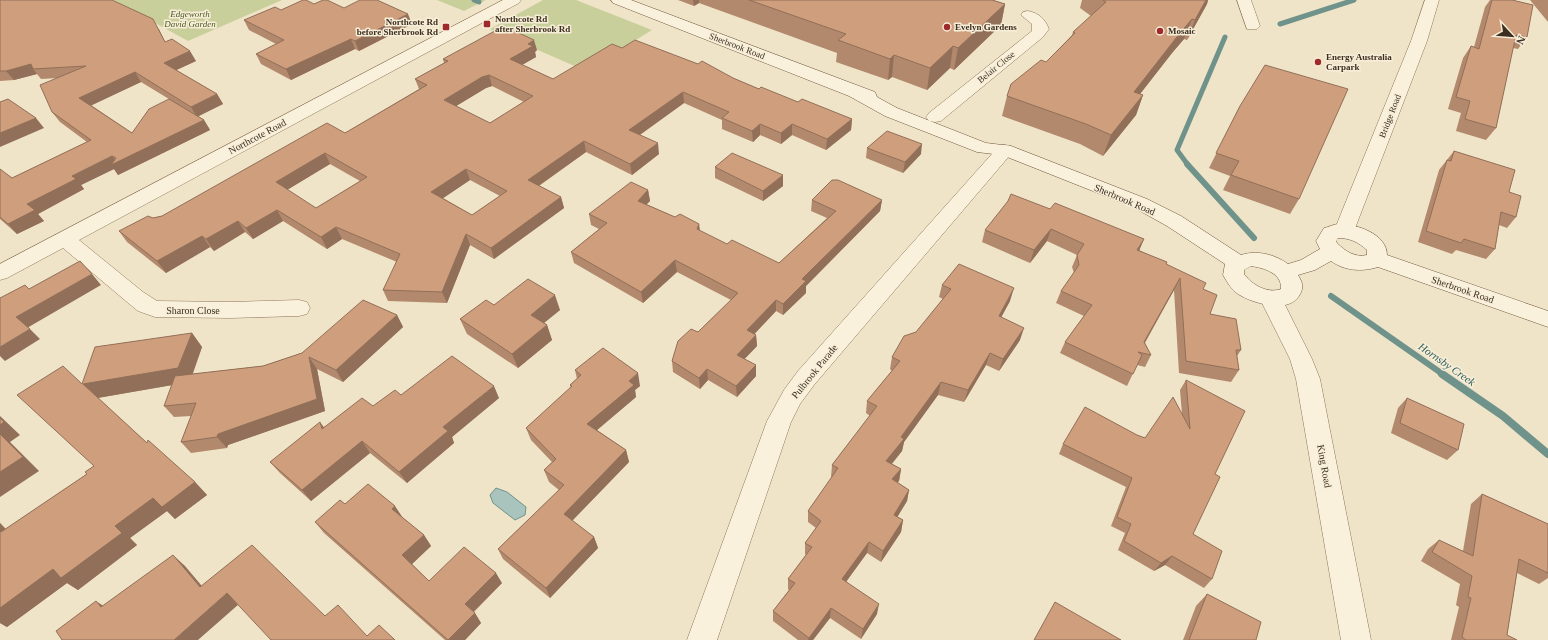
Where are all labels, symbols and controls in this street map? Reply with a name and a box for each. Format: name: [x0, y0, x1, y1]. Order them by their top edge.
park label: Edgeworth David Garden: [163, 9, 216, 29]
place label: Northcote Rd after Sherbrook Rd: [495, 14, 570, 34]
north arrow: [1492, 16, 1532, 56]
place label: Northcote Rd before Sherbrook Rd: [357, 17, 438, 37]
marker: Northcote Rd after Sherbrook Rd: [482, 19, 492, 29]
marker: Northcote Rd before Sherbrook Rd: [441, 22, 451, 32]
marker: Evelyn Gardens: [942, 22, 952, 32]
place label: Evelyn Gardens: [955, 22, 1017, 32]
marker: Mosaic: [1155, 26, 1165, 36]
place label: Mosaic: [1168, 26, 1196, 36]
street label: Sherbrook Road: [708, 31, 767, 61]
text: N: [1514, 34, 1528, 47]
street label: Belair Close: [975, 49, 1017, 85]
place label: Energy Australia Carpark: [1326, 52, 1392, 72]
marker: Energy Australia Carpark: [1313, 57, 1323, 67]
street label: Bridge Road: [1377, 92, 1403, 139]
street label: Northcote Road: [227, 117, 288, 156]
street label: Sherbrook Road: [1093, 182, 1157, 217]
street label: Sherbrook Road: [1430, 274, 1495, 305]
street label: Sharon Close: [166, 305, 220, 316]
water label: Hornsby Creek: [1416, 339, 1479, 389]
street label: Pulbrook Parade: [789, 342, 840, 401]
street label: King Road: [1315, 444, 1334, 489]

